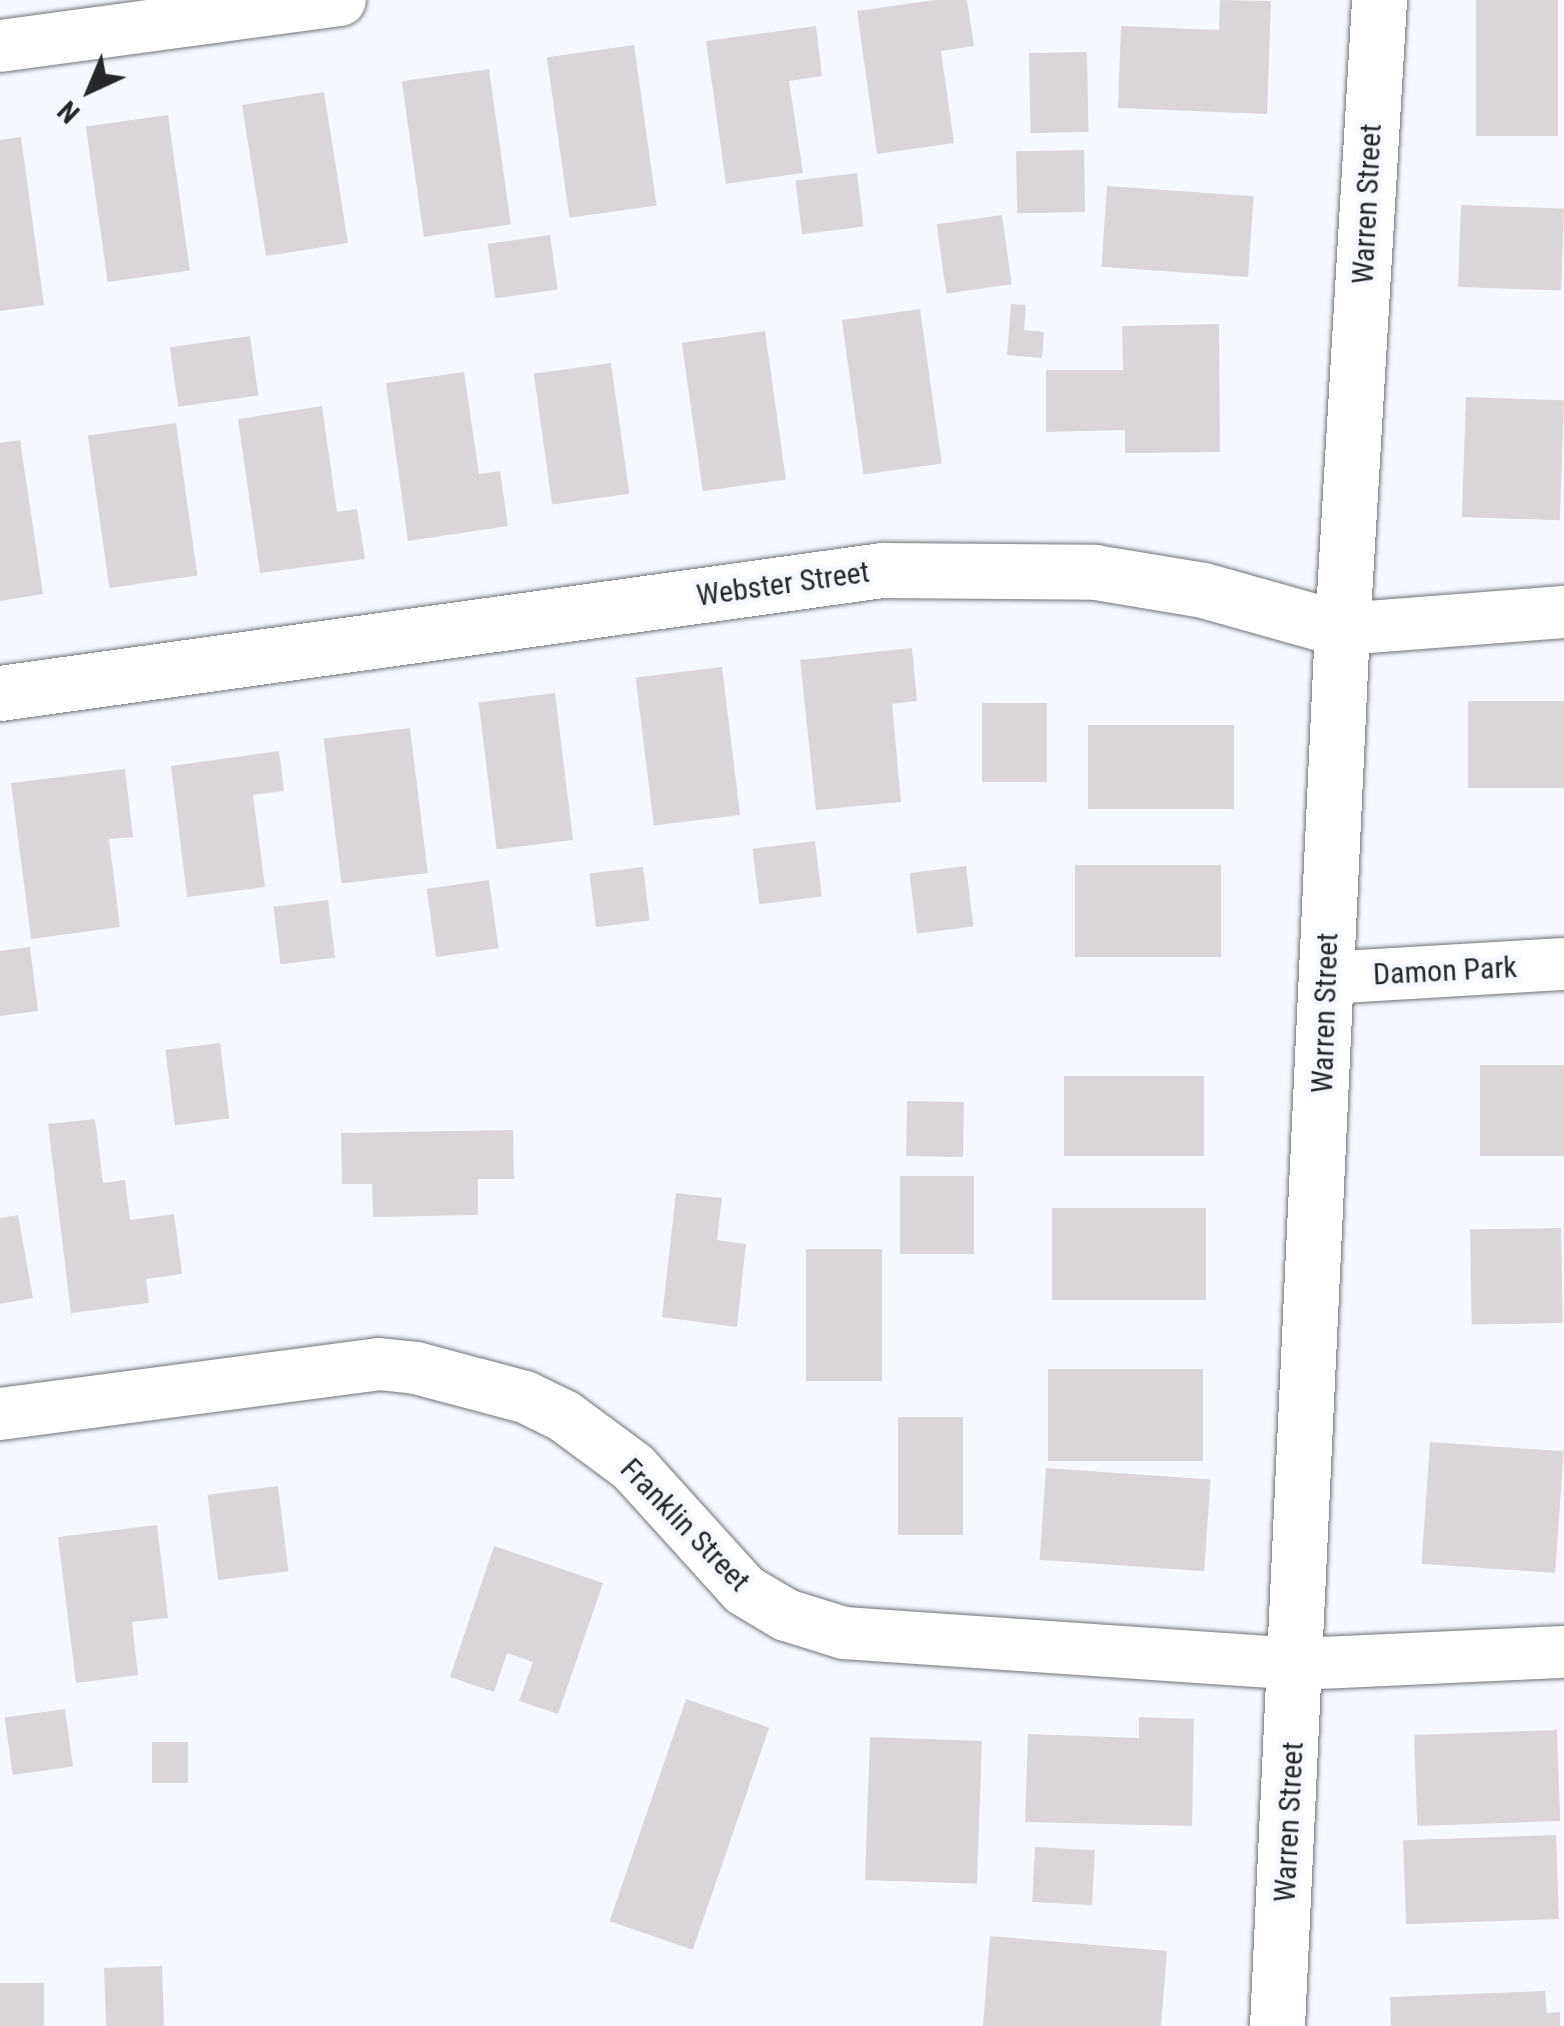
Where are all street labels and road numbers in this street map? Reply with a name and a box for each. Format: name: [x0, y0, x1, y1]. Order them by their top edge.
street label: Warren Street: [1345, 123, 1389, 285]
street label: Webster Street: [694, 554, 872, 614]
street label: Warren Street: [1304, 932, 1346, 1094]
street label: Damon Park: [1372, 949, 1518, 993]
street label: Franklin Street: [613, 1451, 757, 1599]
street label: Warren Street: [1267, 1741, 1311, 1903]

